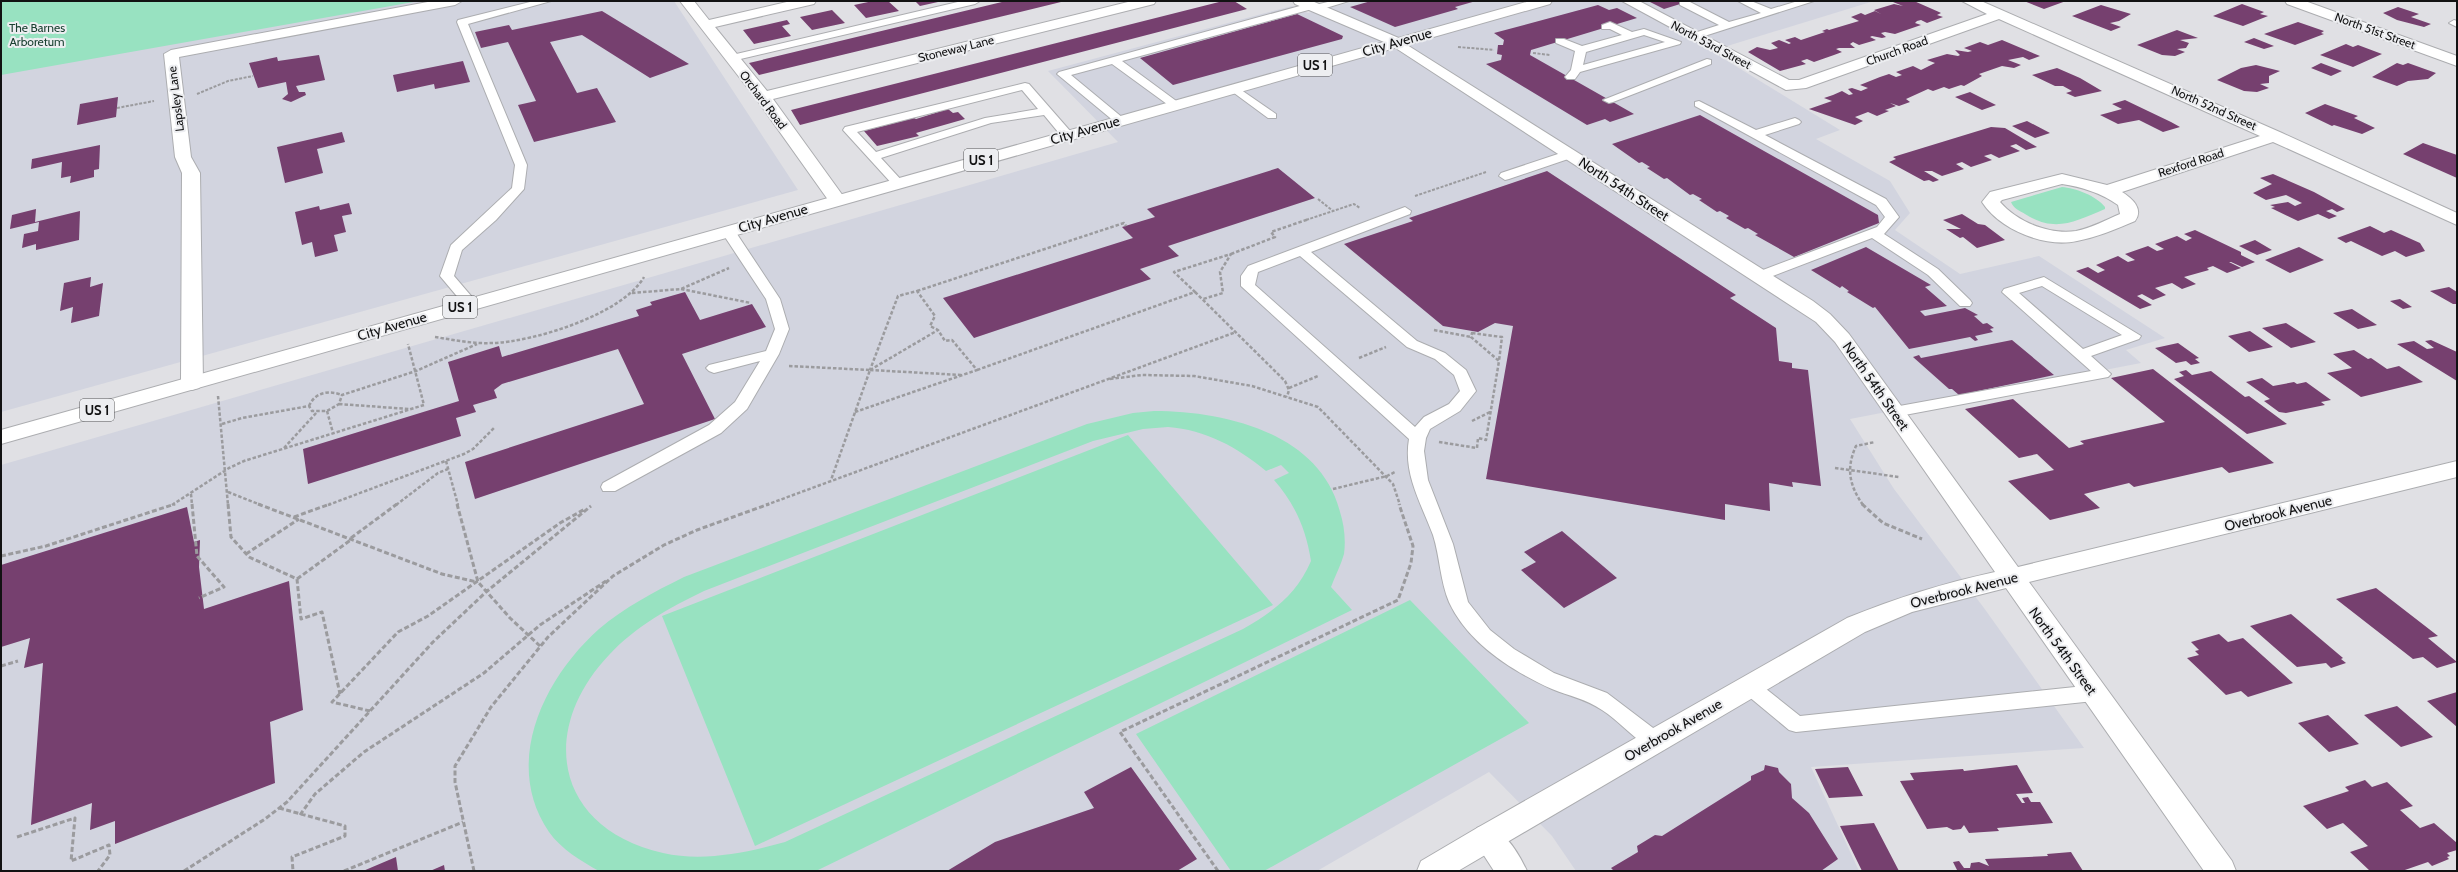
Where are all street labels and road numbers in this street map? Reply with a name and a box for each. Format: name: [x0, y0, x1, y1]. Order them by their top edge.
street label: North 51st Street: [2333, 9, 2418, 52]
street label: North 53rd Street: [1669, 17, 1754, 72]
street label: City Avenue: [1360, 24, 1434, 60]
street label: Stoneway Lane: [916, 32, 995, 65]
street label: Church Road: [1864, 32, 1930, 69]
road number: US 1: [1298, 54, 1332, 76]
street label: Lapsley Lane: [164, 66, 187, 133]
street label: Orchard Road: [736, 67, 790, 132]
street label: North 52nd Street: [2169, 82, 2259, 133]
street label: City Avenue: [1048, 112, 1122, 148]
street label: Rexford Road: [2156, 145, 2226, 180]
road number: US 1: [964, 149, 998, 171]
street label: North 54th Street: [1575, 153, 1673, 225]
street label: City Avenue: [736, 200, 810, 236]
road number: US 1: [443, 296, 477, 318]
street label: City Avenue: [355, 308, 429, 344]
street label: North 54th Street: [1839, 338, 1913, 434]
road number: US 1: [80, 399, 114, 421]
street label: Overbrook Avenue: [2222, 491, 2334, 535]
street label: Overbrook Avenue: [1908, 568, 2020, 612]
street label: North 54th Street: [2025, 604, 2101, 699]
street label: Overbrook Avenue: [1621, 695, 1725, 765]

